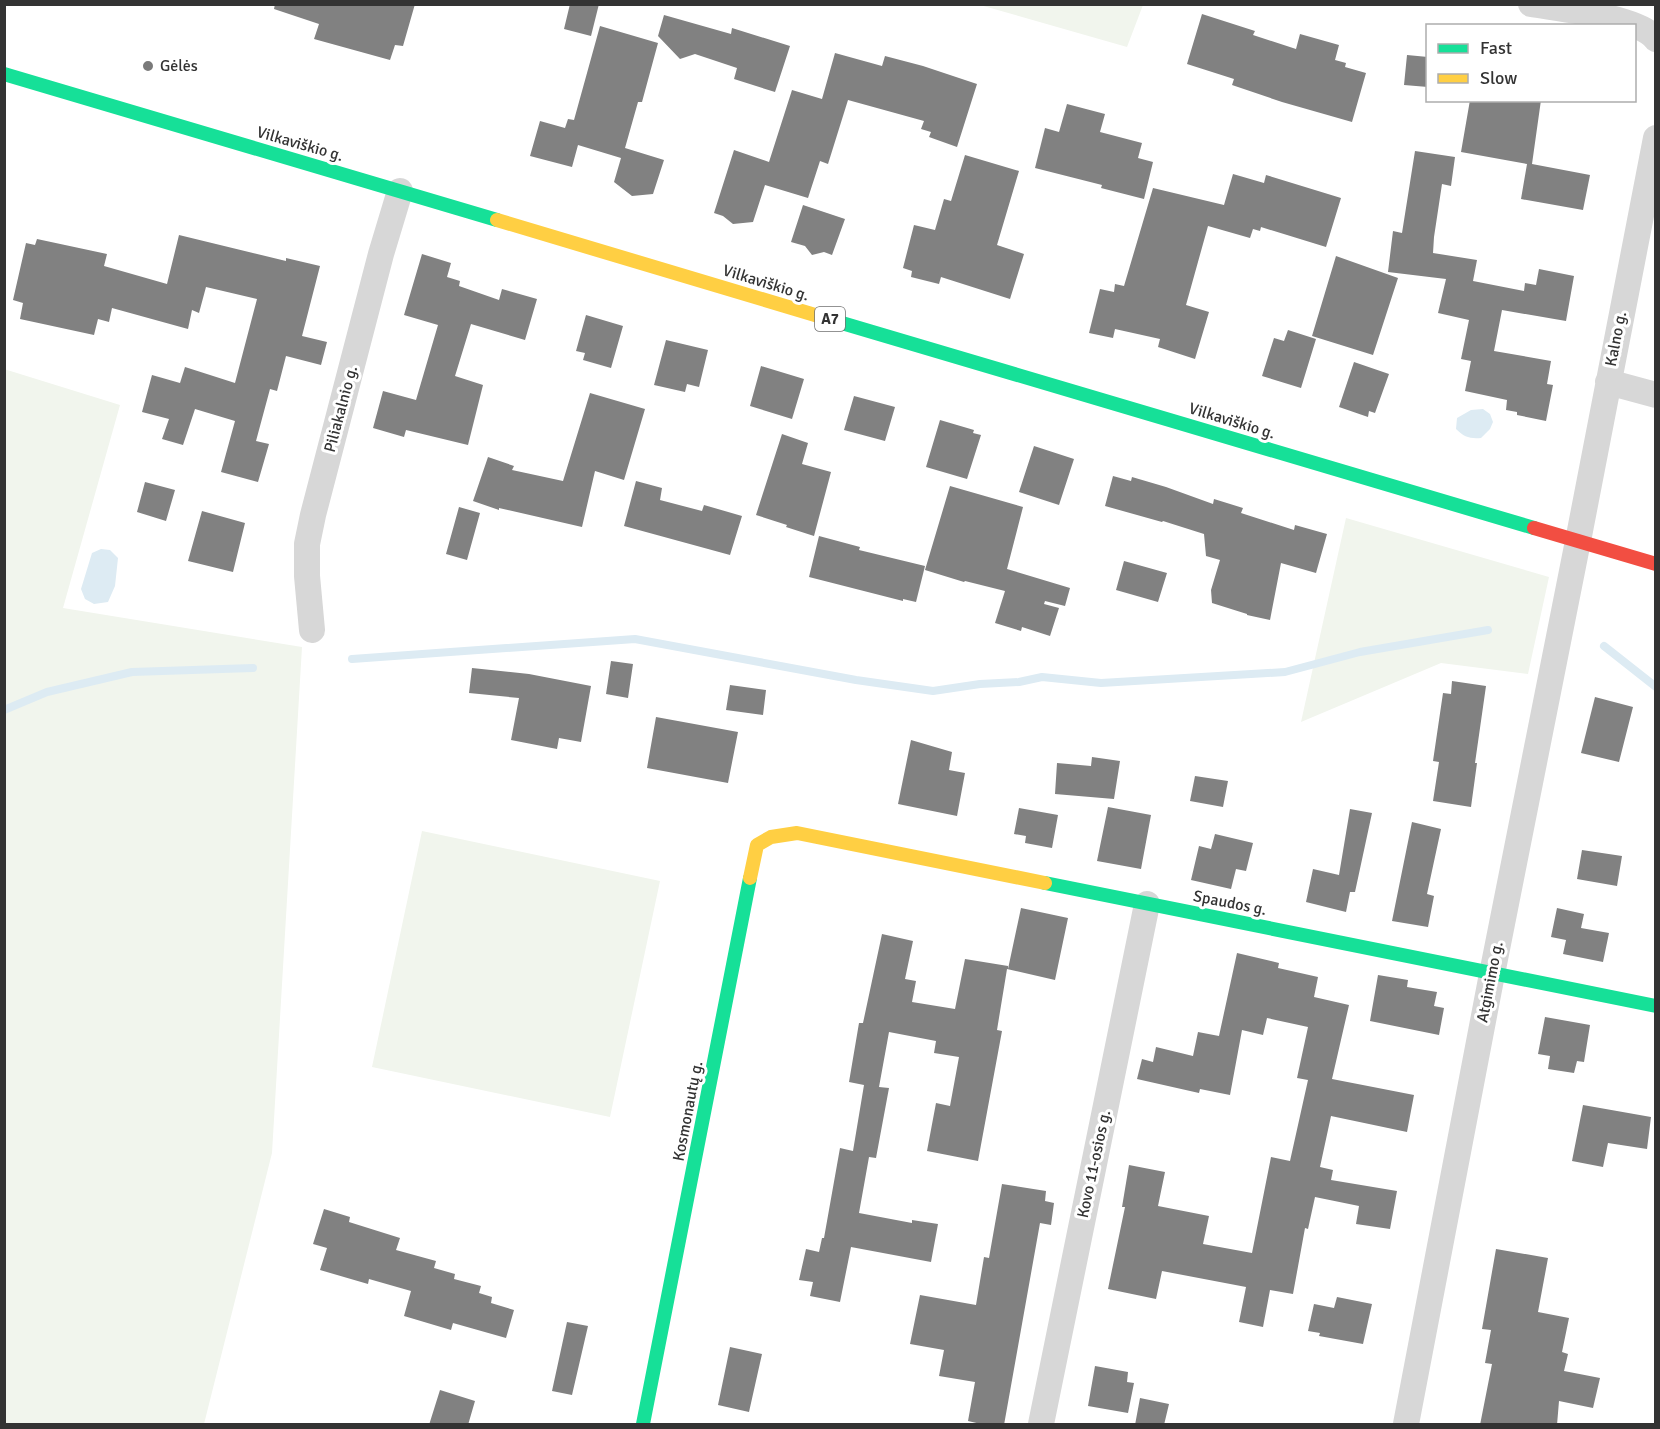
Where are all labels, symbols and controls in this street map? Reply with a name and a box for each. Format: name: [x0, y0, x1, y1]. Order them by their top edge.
legend: [1426, 24, 1636, 102]
text: Fast: [1480, 37, 1512, 59]
place label: Gėlės: [160, 56, 198, 76]
marker: Gėlės: [141, 59, 155, 73]
text: Slow: [1480, 67, 1517, 89]
street label: Vilkaviškio g.: [254, 122, 346, 166]
street label: Vilkaviškio g.: [720, 260, 812, 306]
road number: A7: [815, 307, 845, 331]
street label: Kalno g.: [1601, 310, 1631, 368]
street label: Piliakalnio g.: [320, 363, 362, 455]
street label: Vilkaviškio g.: [1186, 398, 1278, 444]
street label: Spaudos g.: [1192, 886, 1268, 920]
street label: Atgimimo g.: [1472, 940, 1508, 1024]
street label: Kosmonautų g.: [668, 1059, 708, 1163]
street label: Kovo 11-osios g.: [1073, 1108, 1115, 1220]

